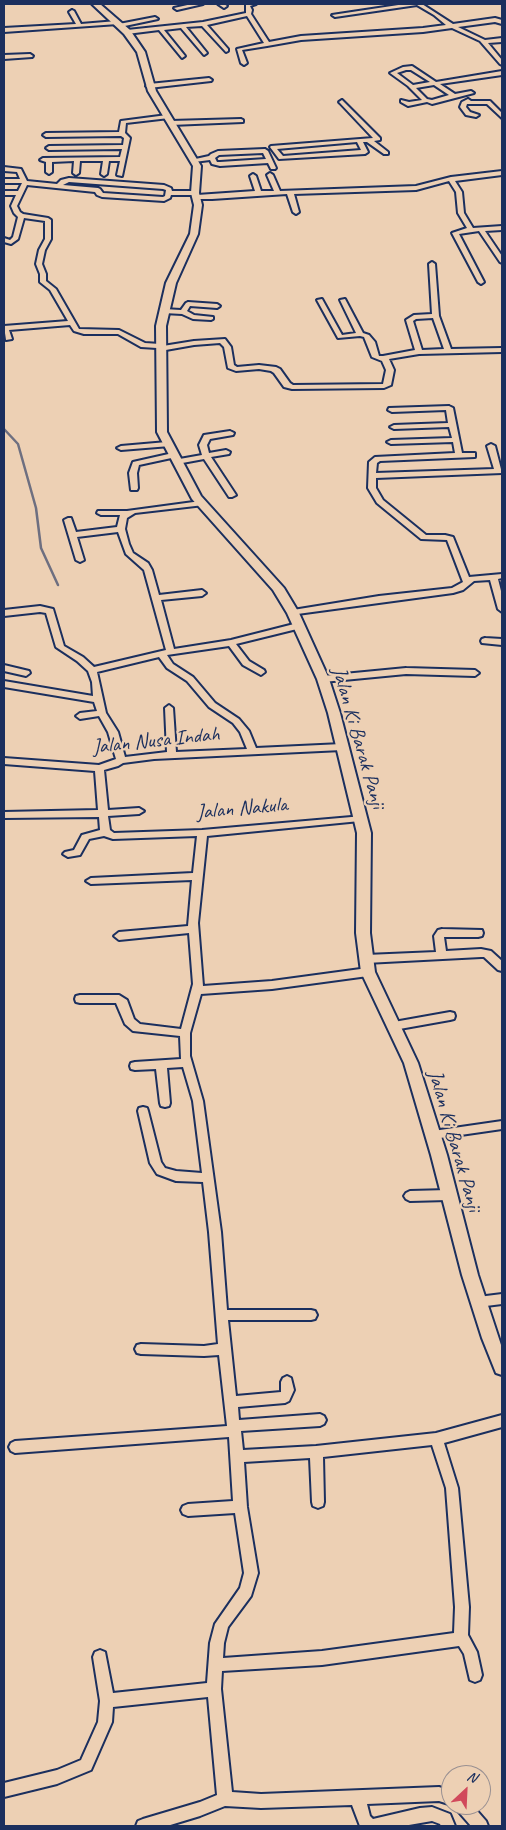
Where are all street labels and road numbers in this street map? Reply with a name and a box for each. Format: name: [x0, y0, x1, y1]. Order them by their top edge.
street label: Jalan Ki Barak Panji: [326, 664, 390, 812]
street label: Jalan Nusa Indah: [91, 722, 221, 760]
street label: Jalan Nakula: [195, 792, 289, 826]
street label: Jalan Ki Barak Panji: [422, 1067, 486, 1215]

